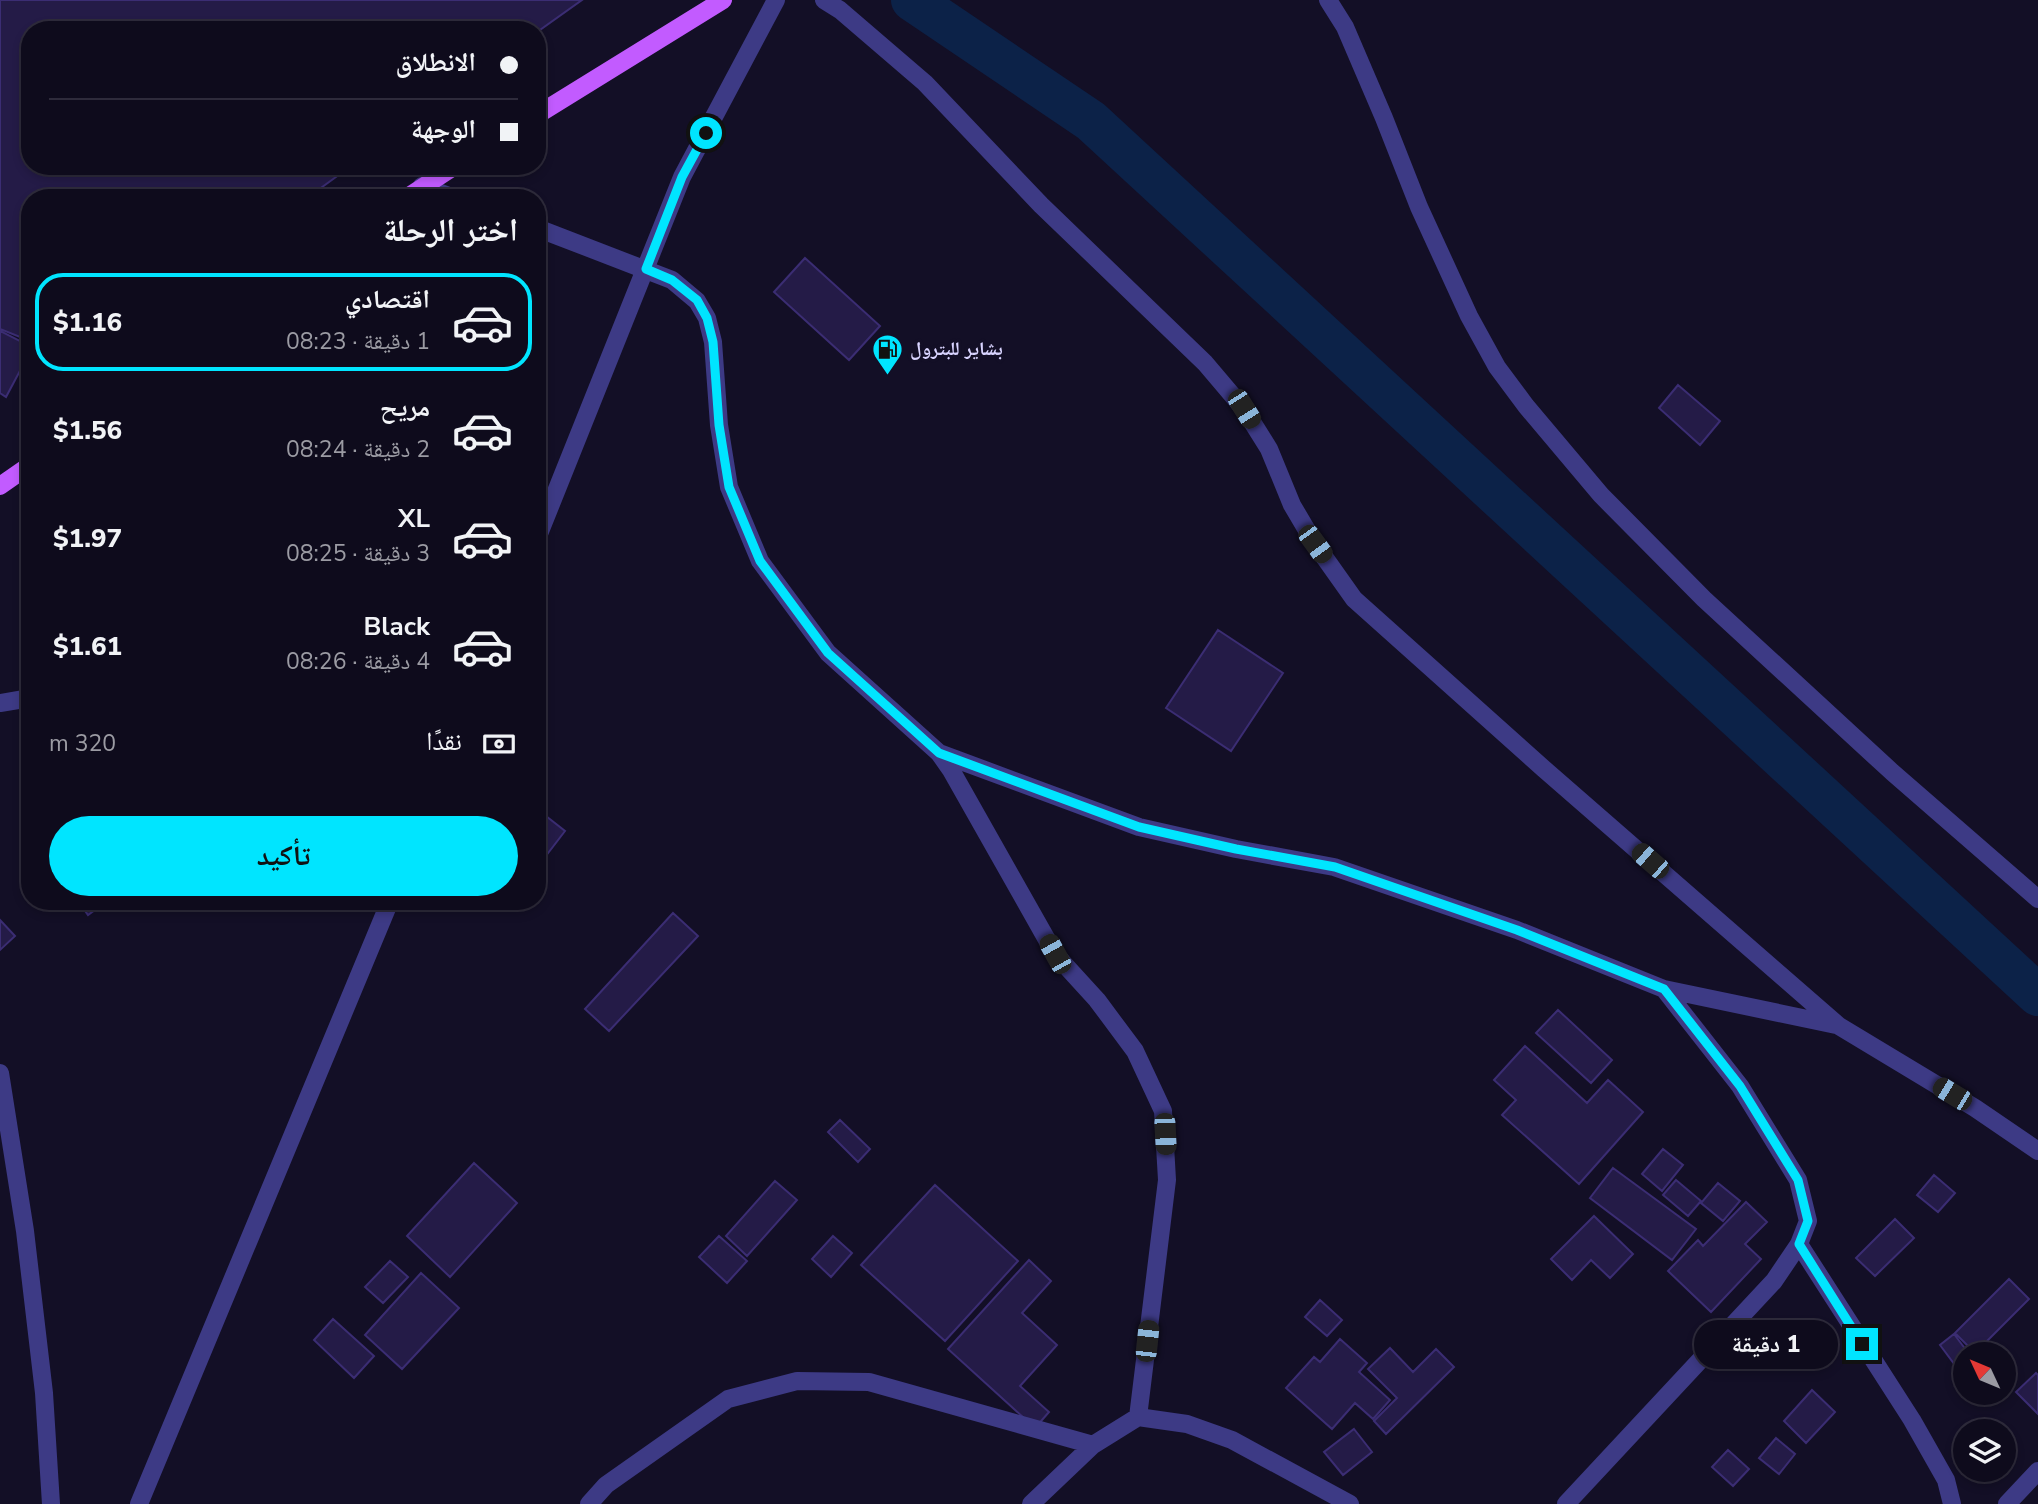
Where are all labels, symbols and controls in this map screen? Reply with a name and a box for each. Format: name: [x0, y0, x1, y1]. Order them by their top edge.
text: الانطلاق: [396, 45, 476, 80]
text: الوجهة: [411, 112, 476, 147]
route start: [690, 117, 722, 149]
text: اختر الرحلة: [383, 209, 518, 252]
text: اقتصادي: [345, 282, 430, 317]
icon: car: [451, 291, 514, 354]
text: $1.16: [53, 305, 122, 340]
text: 1 دقيقة · 08:23: [286, 326, 430, 357]
fuel station icon: بشاير للبترول: [870, 332, 904, 376]
place label: بشاير للبترول: [910, 336, 1003, 362]
car: [1224, 386, 1265, 432]
text: مريح: [380, 390, 430, 425]
icon: car: [451, 399, 514, 462]
text: $1.56: [53, 413, 122, 448]
text: 2 دقيقة · 08:24: [286, 434, 430, 465]
text: XL: [398, 501, 430, 536]
icon: car: [451, 507, 514, 570]
text: $1.97: [53, 521, 122, 556]
car: [1295, 521, 1336, 567]
text: 3 دقيقة · 08:25: [286, 538, 430, 569]
text: Black: [363, 609, 430, 644]
icon: car: [451, 615, 514, 678]
text: $1.61: [53, 629, 122, 664]
text: 4 دقيقة · 08:26: [286, 646, 430, 677]
text: نقدًا: [426, 724, 462, 759]
icon: cash: [480, 725, 518, 763]
text: 320 m: [49, 728, 116, 759]
button: تأكيد: [49, 816, 518, 896]
car: [1628, 839, 1673, 883]
car: [1036, 931, 1075, 977]
car: [1929, 1074, 1976, 1114]
car: [1154, 1112, 1177, 1156]
car: [1135, 1319, 1160, 1363]
callout: 1 دقيقة: [1694, 1320, 1838, 1368]
route end: [1846, 1328, 1878, 1360]
text: 1 دقيقة: [1732, 1329, 1800, 1360]
north arrow: [1953, 1342, 2016, 1405]
map controls: [1953, 1342, 2016, 1482]
button: layers: [1953, 1419, 2016, 1482]

